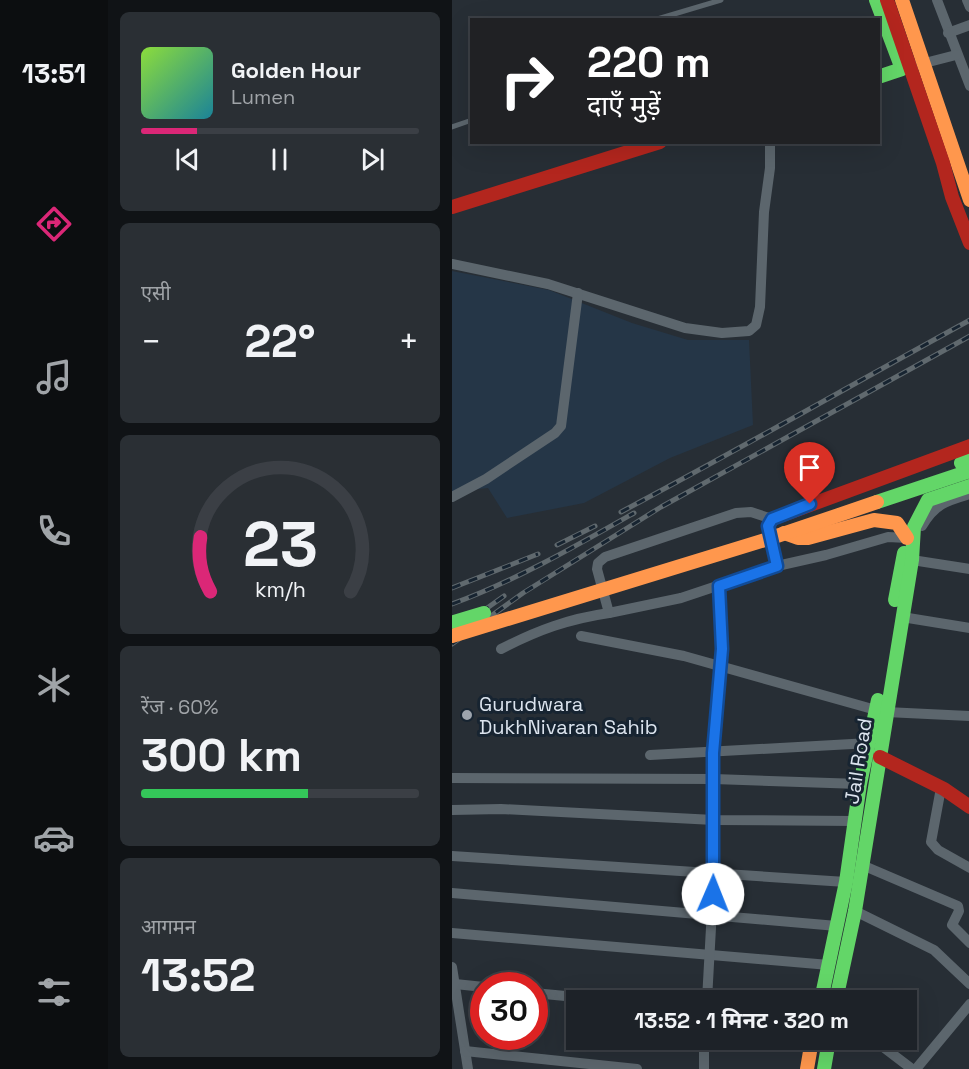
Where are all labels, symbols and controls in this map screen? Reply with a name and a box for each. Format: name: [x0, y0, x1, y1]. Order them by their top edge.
text: 220 m: [587, 36, 711, 89]
icon: right: [488, 42, 566, 120]
text: 13:51: [22, 56, 86, 91]
text: Golden Hour: [231, 56, 361, 84]
text: Lumen: [231, 84, 295, 110]
text: दाएँ मुड़ें: [587, 88, 661, 123]
icon: previous: [171, 143, 204, 176]
icon: pause: [263, 143, 296, 176]
icon: next: [356, 143, 389, 176]
icon: directions: [33, 203, 75, 245]
text: एसी: [141, 280, 171, 306]
text: 22°: [244, 313, 316, 370]
text: −: [141, 321, 161, 363]
text: +: [399, 321, 419, 363]
icon: music: [33, 356, 75, 398]
pin: [784, 442, 835, 504]
icon: arrive: [793, 451, 826, 484]
text: 23: [242, 505, 317, 584]
icon: phone: [33, 510, 75, 552]
text: km/h: [254, 576, 306, 603]
icon: climate: [33, 664, 75, 706]
place label: Gurudwara DukhNivaran Sahib: [479, 691, 658, 740]
text: रेंज · 60%: [141, 694, 219, 720]
marker: Gurudwara DukhNivaran Sahib: [460, 708, 474, 722]
street label: Jail Road: [838, 716, 878, 806]
text: 300 km: [141, 727, 302, 784]
icon: car: [33, 817, 75, 859]
position arrow: [681, 862, 745, 926]
text: आगमन: [141, 914, 196, 940]
text: 13:52: [141, 947, 255, 1004]
icon: filters: [33, 971, 75, 1013]
speed limit sign: 30: [470, 972, 548, 1050]
text: 13:52 · 1 मिनट · 320 m: [634, 1006, 849, 1034]

